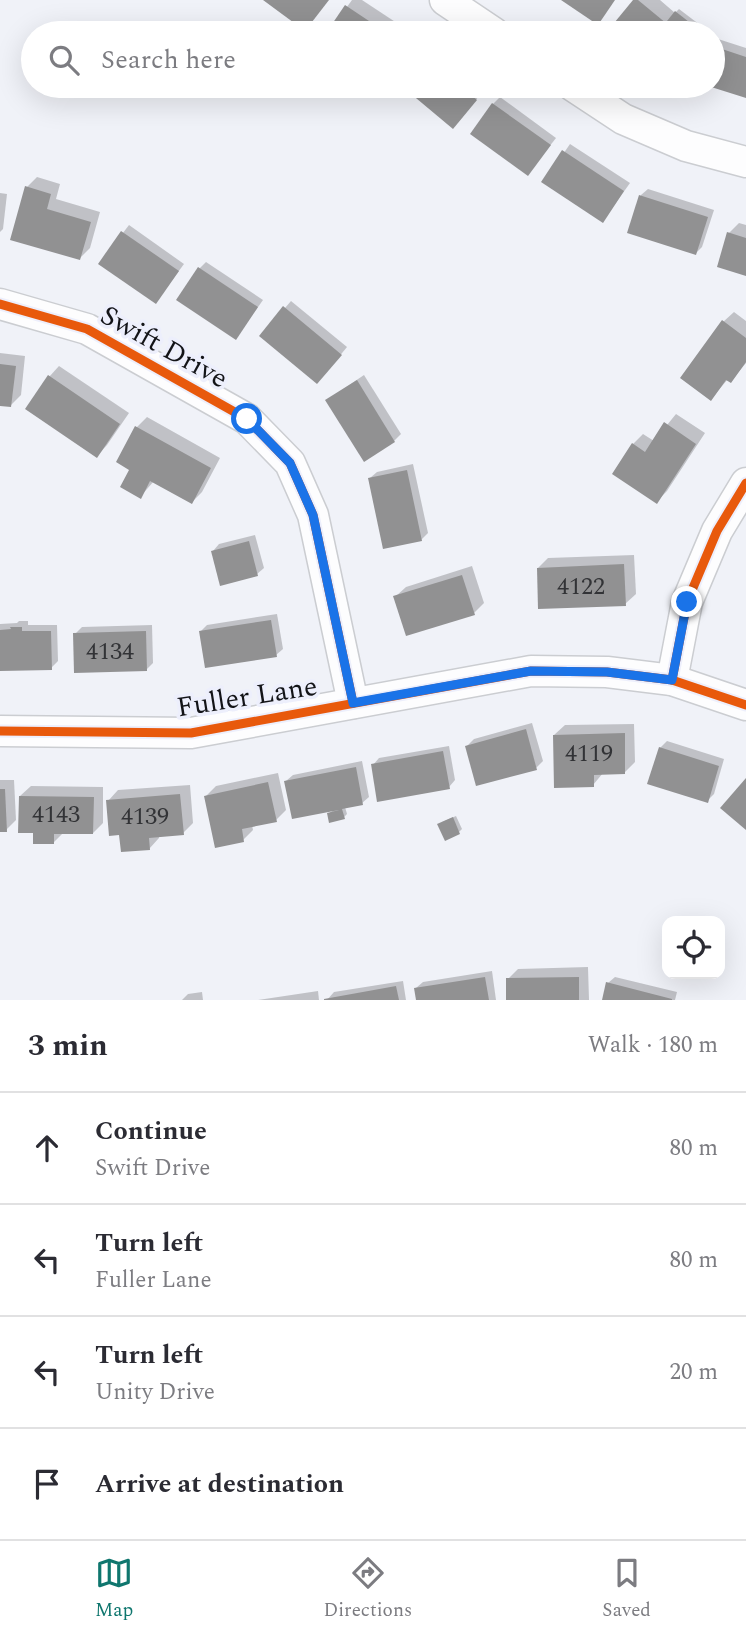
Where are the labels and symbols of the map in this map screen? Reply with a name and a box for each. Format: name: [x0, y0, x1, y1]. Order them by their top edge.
street label: Swift Drive: [92, 294, 236, 400]
route start: [231, 403, 262, 434]
house number: 4122: [557, 569, 605, 605]
route end: [671, 586, 702, 617]
house number: 4134: [86, 634, 134, 670]
street label: Fuller Lane: [174, 665, 320, 729]
house number: 4119: [565, 736, 613, 772]
house number: 4143: [32, 797, 80, 833]
house number: 4139: [121, 799, 169, 835]

